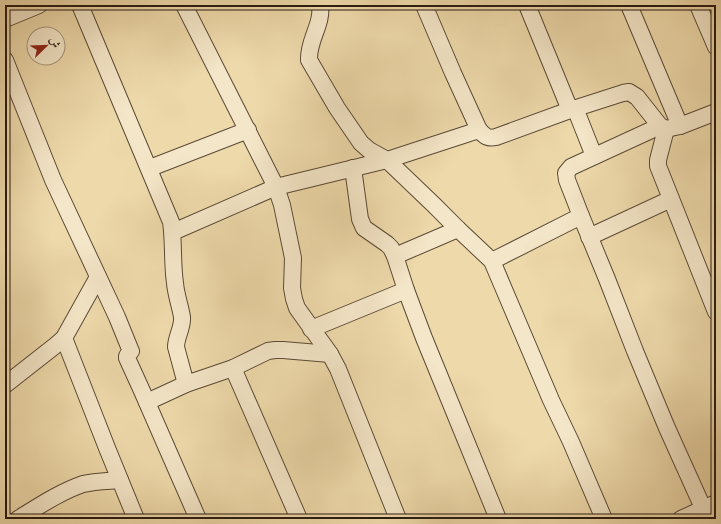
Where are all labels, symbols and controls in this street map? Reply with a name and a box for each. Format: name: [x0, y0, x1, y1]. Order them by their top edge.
north arrow: [26, 26, 66, 66]
text: ش: [46, 35, 63, 50]

